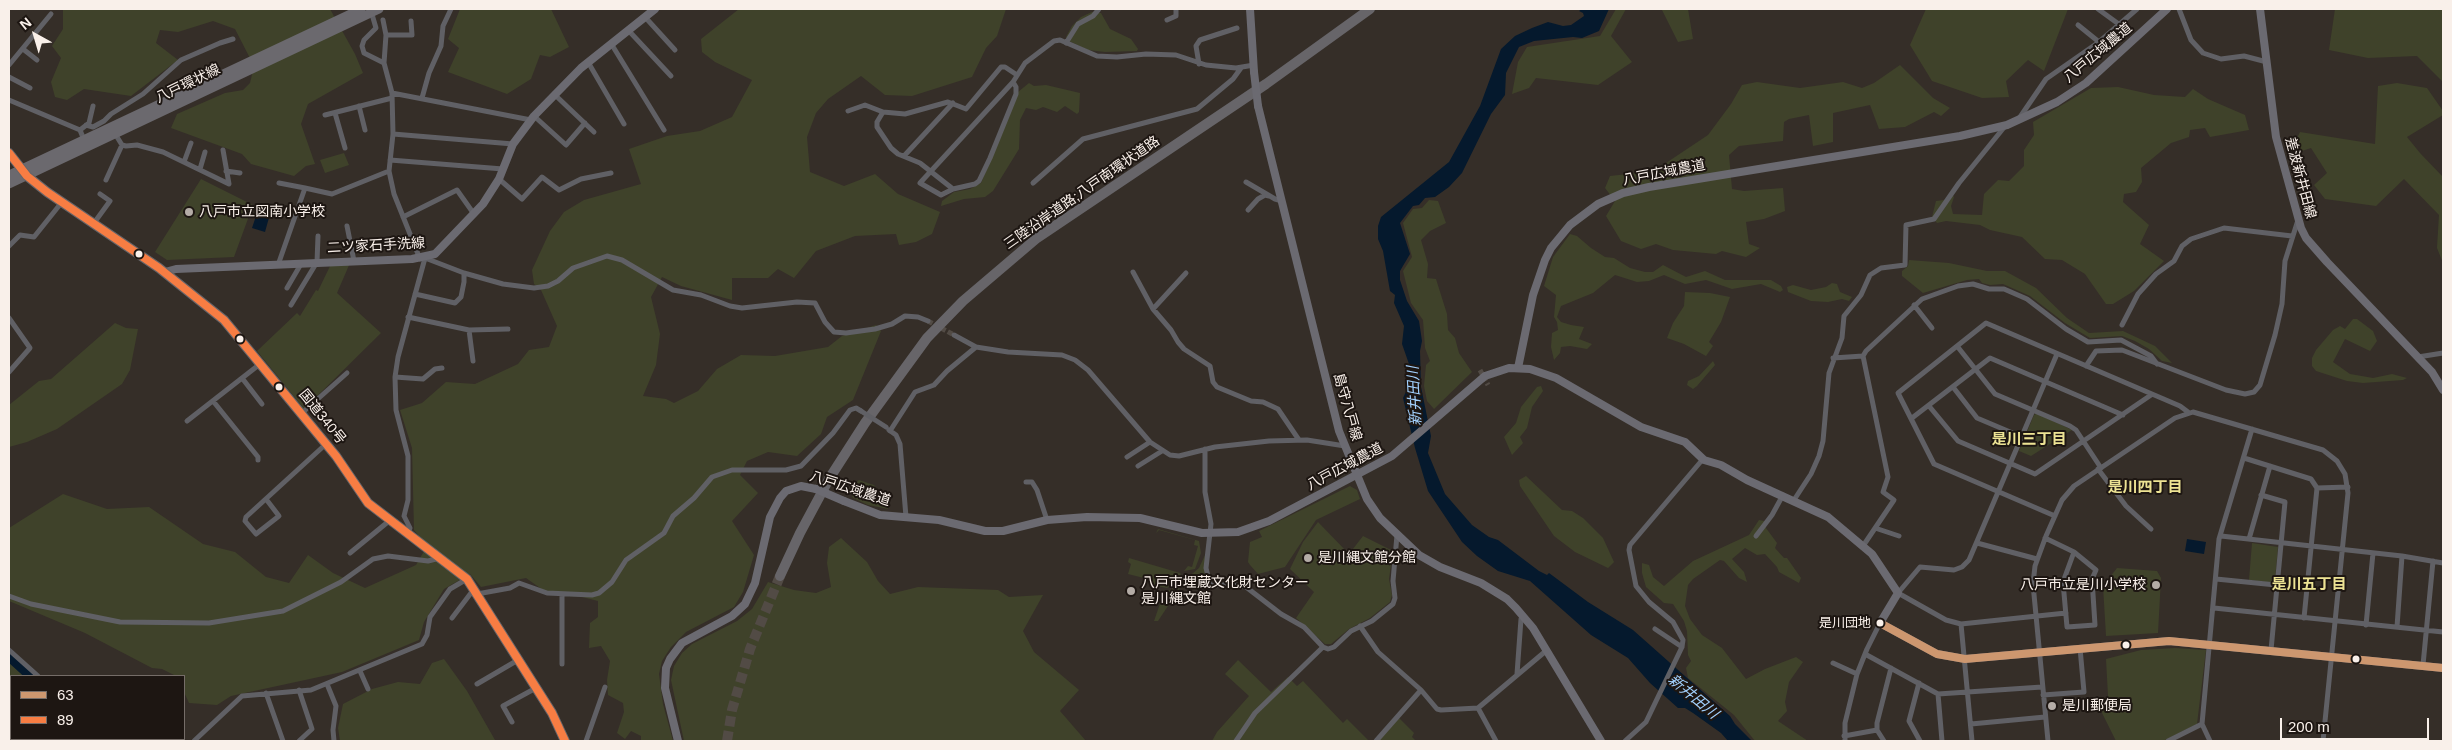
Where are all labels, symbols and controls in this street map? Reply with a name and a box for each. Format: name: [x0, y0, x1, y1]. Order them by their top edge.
north arrow: [10, 10, 60, 60]
text: N: [17, 14, 35, 33]
street label: 八戸広域農道: [2060, 20, 2136, 86]
street label: 八戸環状線: [153, 61, 223, 107]
street label: 三陸沿岸道路;八戸南環状道路: [1001, 133, 1163, 253]
street label: 差波新井田線: [2281, 135, 2319, 221]
street label: 八戸広域農道: [1621, 157, 1707, 189]
place label: 八戸市立図南小学校: [199, 204, 325, 220]
marker: 八戸市立図南小学校: [183, 206, 195, 218]
street label: 二ツ家石手洗線: [327, 235, 425, 257]
unlabelled marker: [134, 249, 144, 259]
unlabelled marker: [235, 334, 245, 344]
water label: 新井田川: [1404, 366, 1426, 426]
street label: 島守八戸線: [1329, 371, 1365, 443]
unlabelled marker: [274, 382, 284, 392]
street label: 国道340号: [295, 386, 349, 448]
district label: 是川三丁目: [1992, 431, 2066, 449]
street label: 八戸広域農道: [1304, 440, 1386, 494]
street label: 八戸広域農道: [807, 468, 893, 510]
district label: 是川四丁目: [2108, 479, 2182, 497]
place label: 是川縄文館分館: [1318, 550, 1416, 566]
marker: 是川縄文館分館: [1302, 552, 1314, 564]
place label: 八戸市埋蔵文化財センター 是川縄文館: [1141, 575, 1309, 608]
district label: 是川五丁目: [2272, 576, 2346, 594]
place label: 八戸市立是川小学校: [2020, 577, 2146, 593]
marker: 八戸市立是川小学校: [2150, 579, 2162, 591]
marker: 八戸市埋蔵文化財センター 是川縄文館: [1125, 585, 1137, 597]
place label: 是川団地: [1819, 615, 1871, 631]
marker: 是川団地: [1875, 618, 1885, 628]
unlabelled marker: [2121, 640, 2131, 650]
unlabelled marker: [2351, 654, 2361, 664]
water label: 新井田川: [1664, 671, 1722, 723]
legend: [10, 675, 185, 740]
text: 63: [57, 686, 74, 703]
place label: 是川郵便局: [2062, 698, 2132, 714]
marker: 是川郵便局: [2046, 700, 2058, 712]
scale bar: [2282, 708, 2431, 740]
text: 89: [57, 711, 74, 728]
text: 200 m: [2288, 718, 2330, 735]

